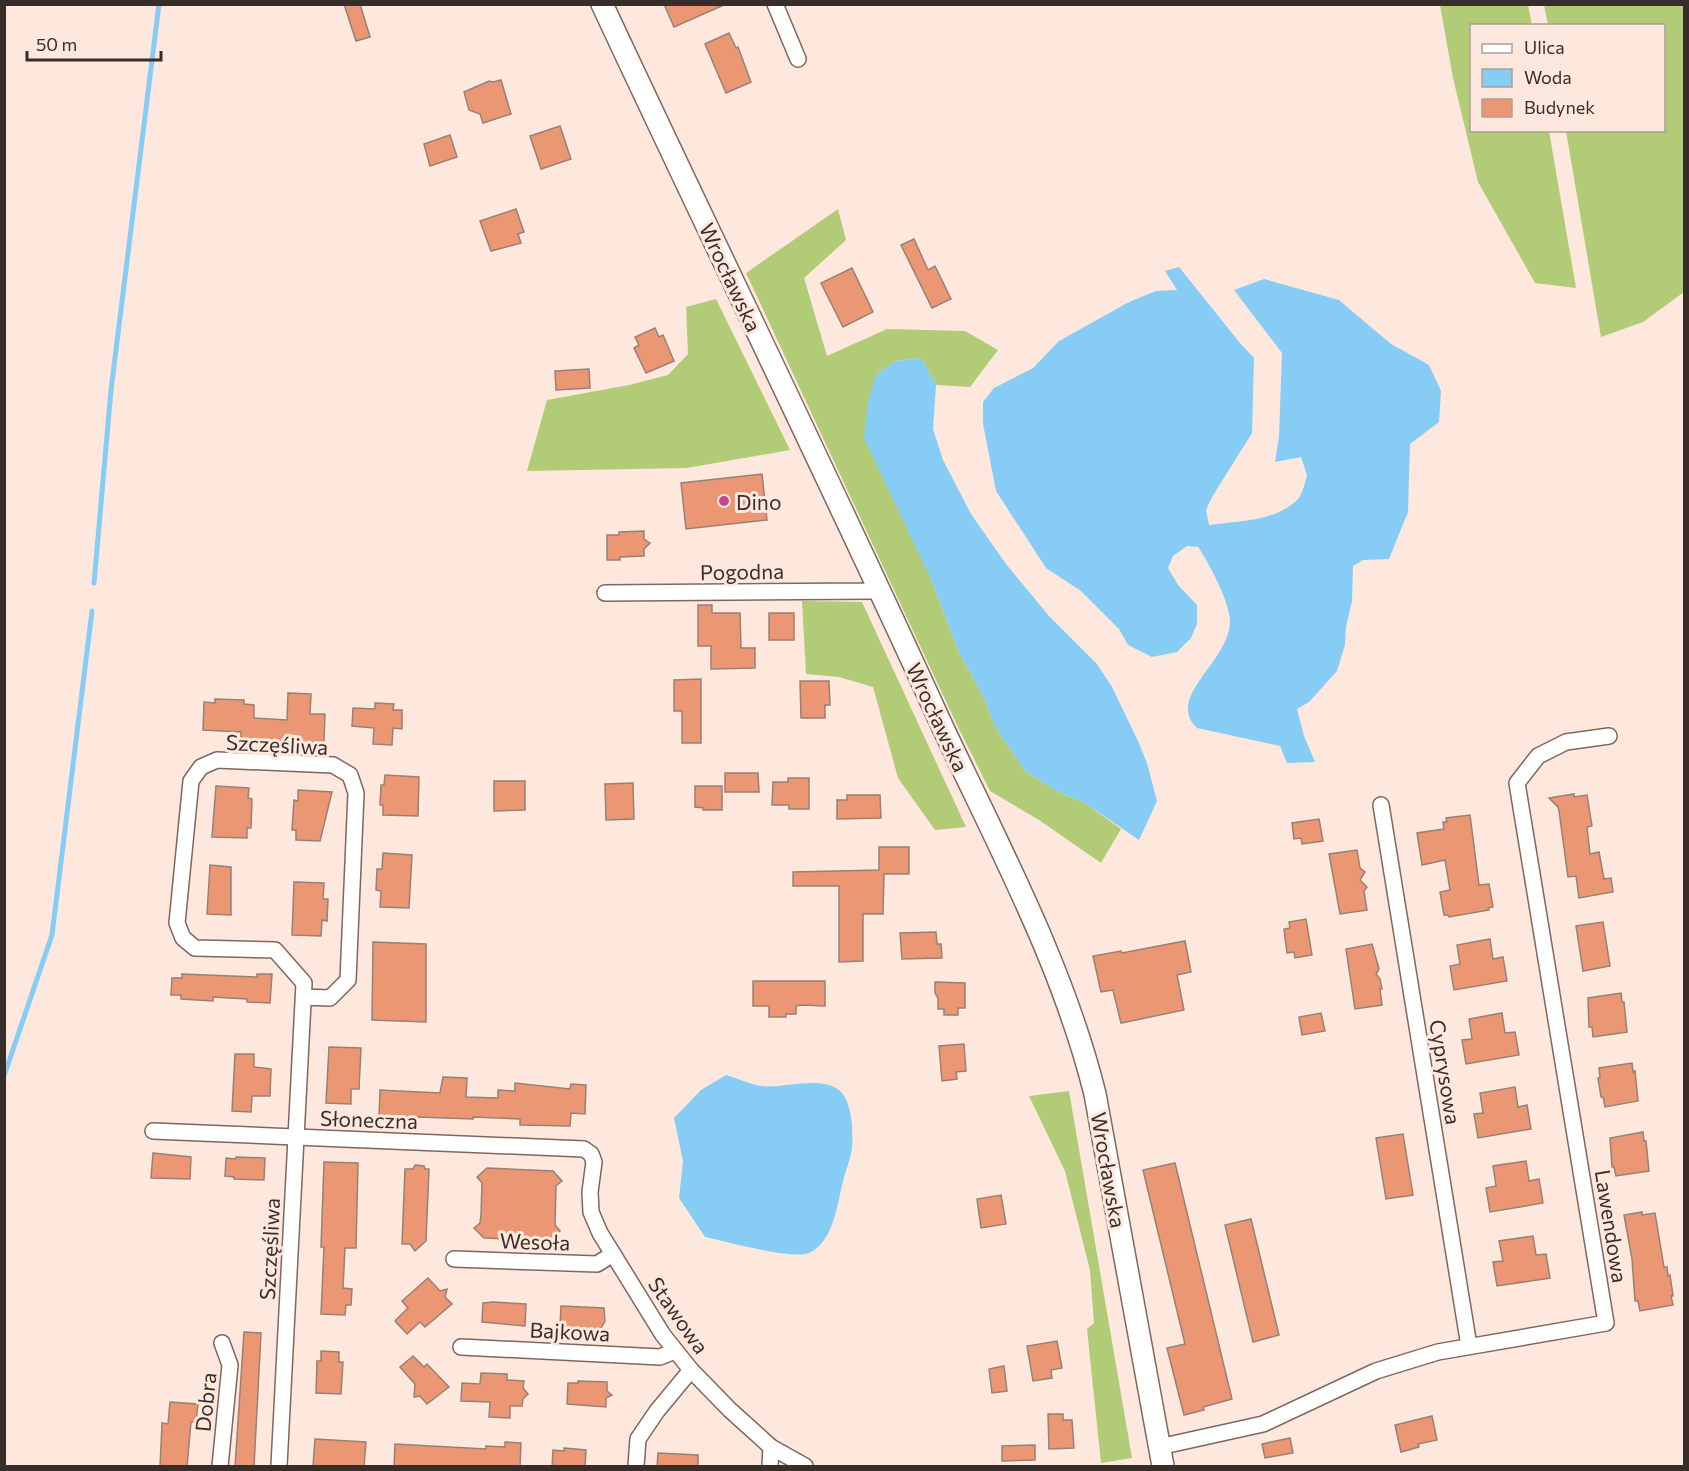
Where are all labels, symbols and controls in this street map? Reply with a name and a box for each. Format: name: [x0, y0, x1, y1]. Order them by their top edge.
scale bar: [27, 24, 160, 62]
legend: [1470, 24, 1665, 132]
text: 50 m: [36, 33, 77, 55]
text: Ulica: [1524, 36, 1565, 58]
text: Woda: [1524, 66, 1572, 88]
text: Budynek: [1524, 96, 1595, 118]
street label: Wrocławska: [695, 219, 767, 335]
place label: Dino: [736, 489, 781, 514]
marker: Dino: [717, 494, 731, 508]
street label: Pogodna: [700, 558, 784, 584]
street label: Wrocławska: [902, 659, 974, 775]
street label: Szczęśliwa: [225, 729, 329, 759]
street label: Cyprysowa: [1425, 1018, 1467, 1126]
street label: Słoneczna: [320, 1105, 418, 1133]
street label: Wrocławska: [1087, 1110, 1131, 1230]
street label: Lawendowa: [1591, 1168, 1633, 1284]
street label: Szczęśliwa: [254, 1197, 284, 1301]
street label: Wesoła: [499, 1227, 571, 1255]
street label: Stawowa: [644, 1272, 714, 1358]
street label: Bajkowa: [529, 1316, 611, 1346]
street label: Dobra: [189, 1371, 221, 1433]

